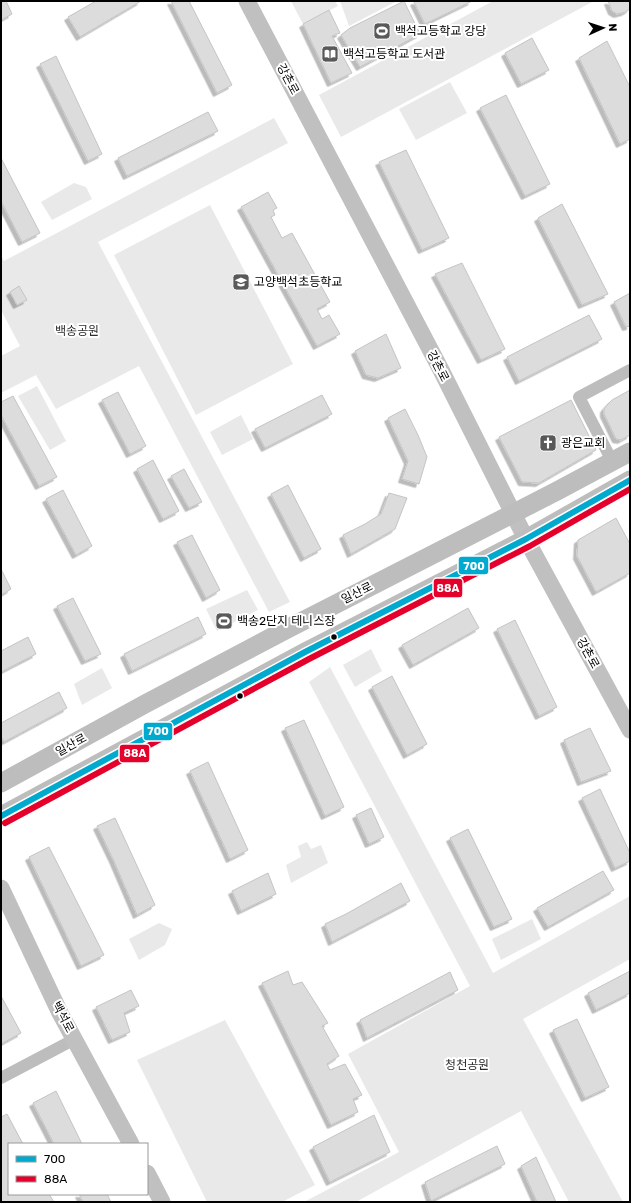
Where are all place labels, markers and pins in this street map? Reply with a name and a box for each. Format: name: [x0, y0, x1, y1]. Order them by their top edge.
sports icon: 백석고등학교 강당: [372, 21, 392, 41]
place label: 백석고등학교 강당: [395, 24, 486, 38]
library icon: 백석고등학교 도서관: [320, 44, 340, 64]
place label: 백석고등학교 도서관: [343, 47, 445, 61]
school or university icon: 고양백석초등학교: [231, 272, 251, 292]
place label: 고양백석초등학교: [254, 275, 342, 289]
church icon: 광은교회: [538, 433, 558, 453]
place label: 광은교회: [561, 436, 605, 450]
sports icon: 백송2단지 테니스장: [214, 611, 234, 631]
place label: 백송2단지 테니스장: [237, 614, 335, 628]
unlabelled marker: [329, 632, 339, 642]
unlabelled marker: [235, 691, 245, 701]

